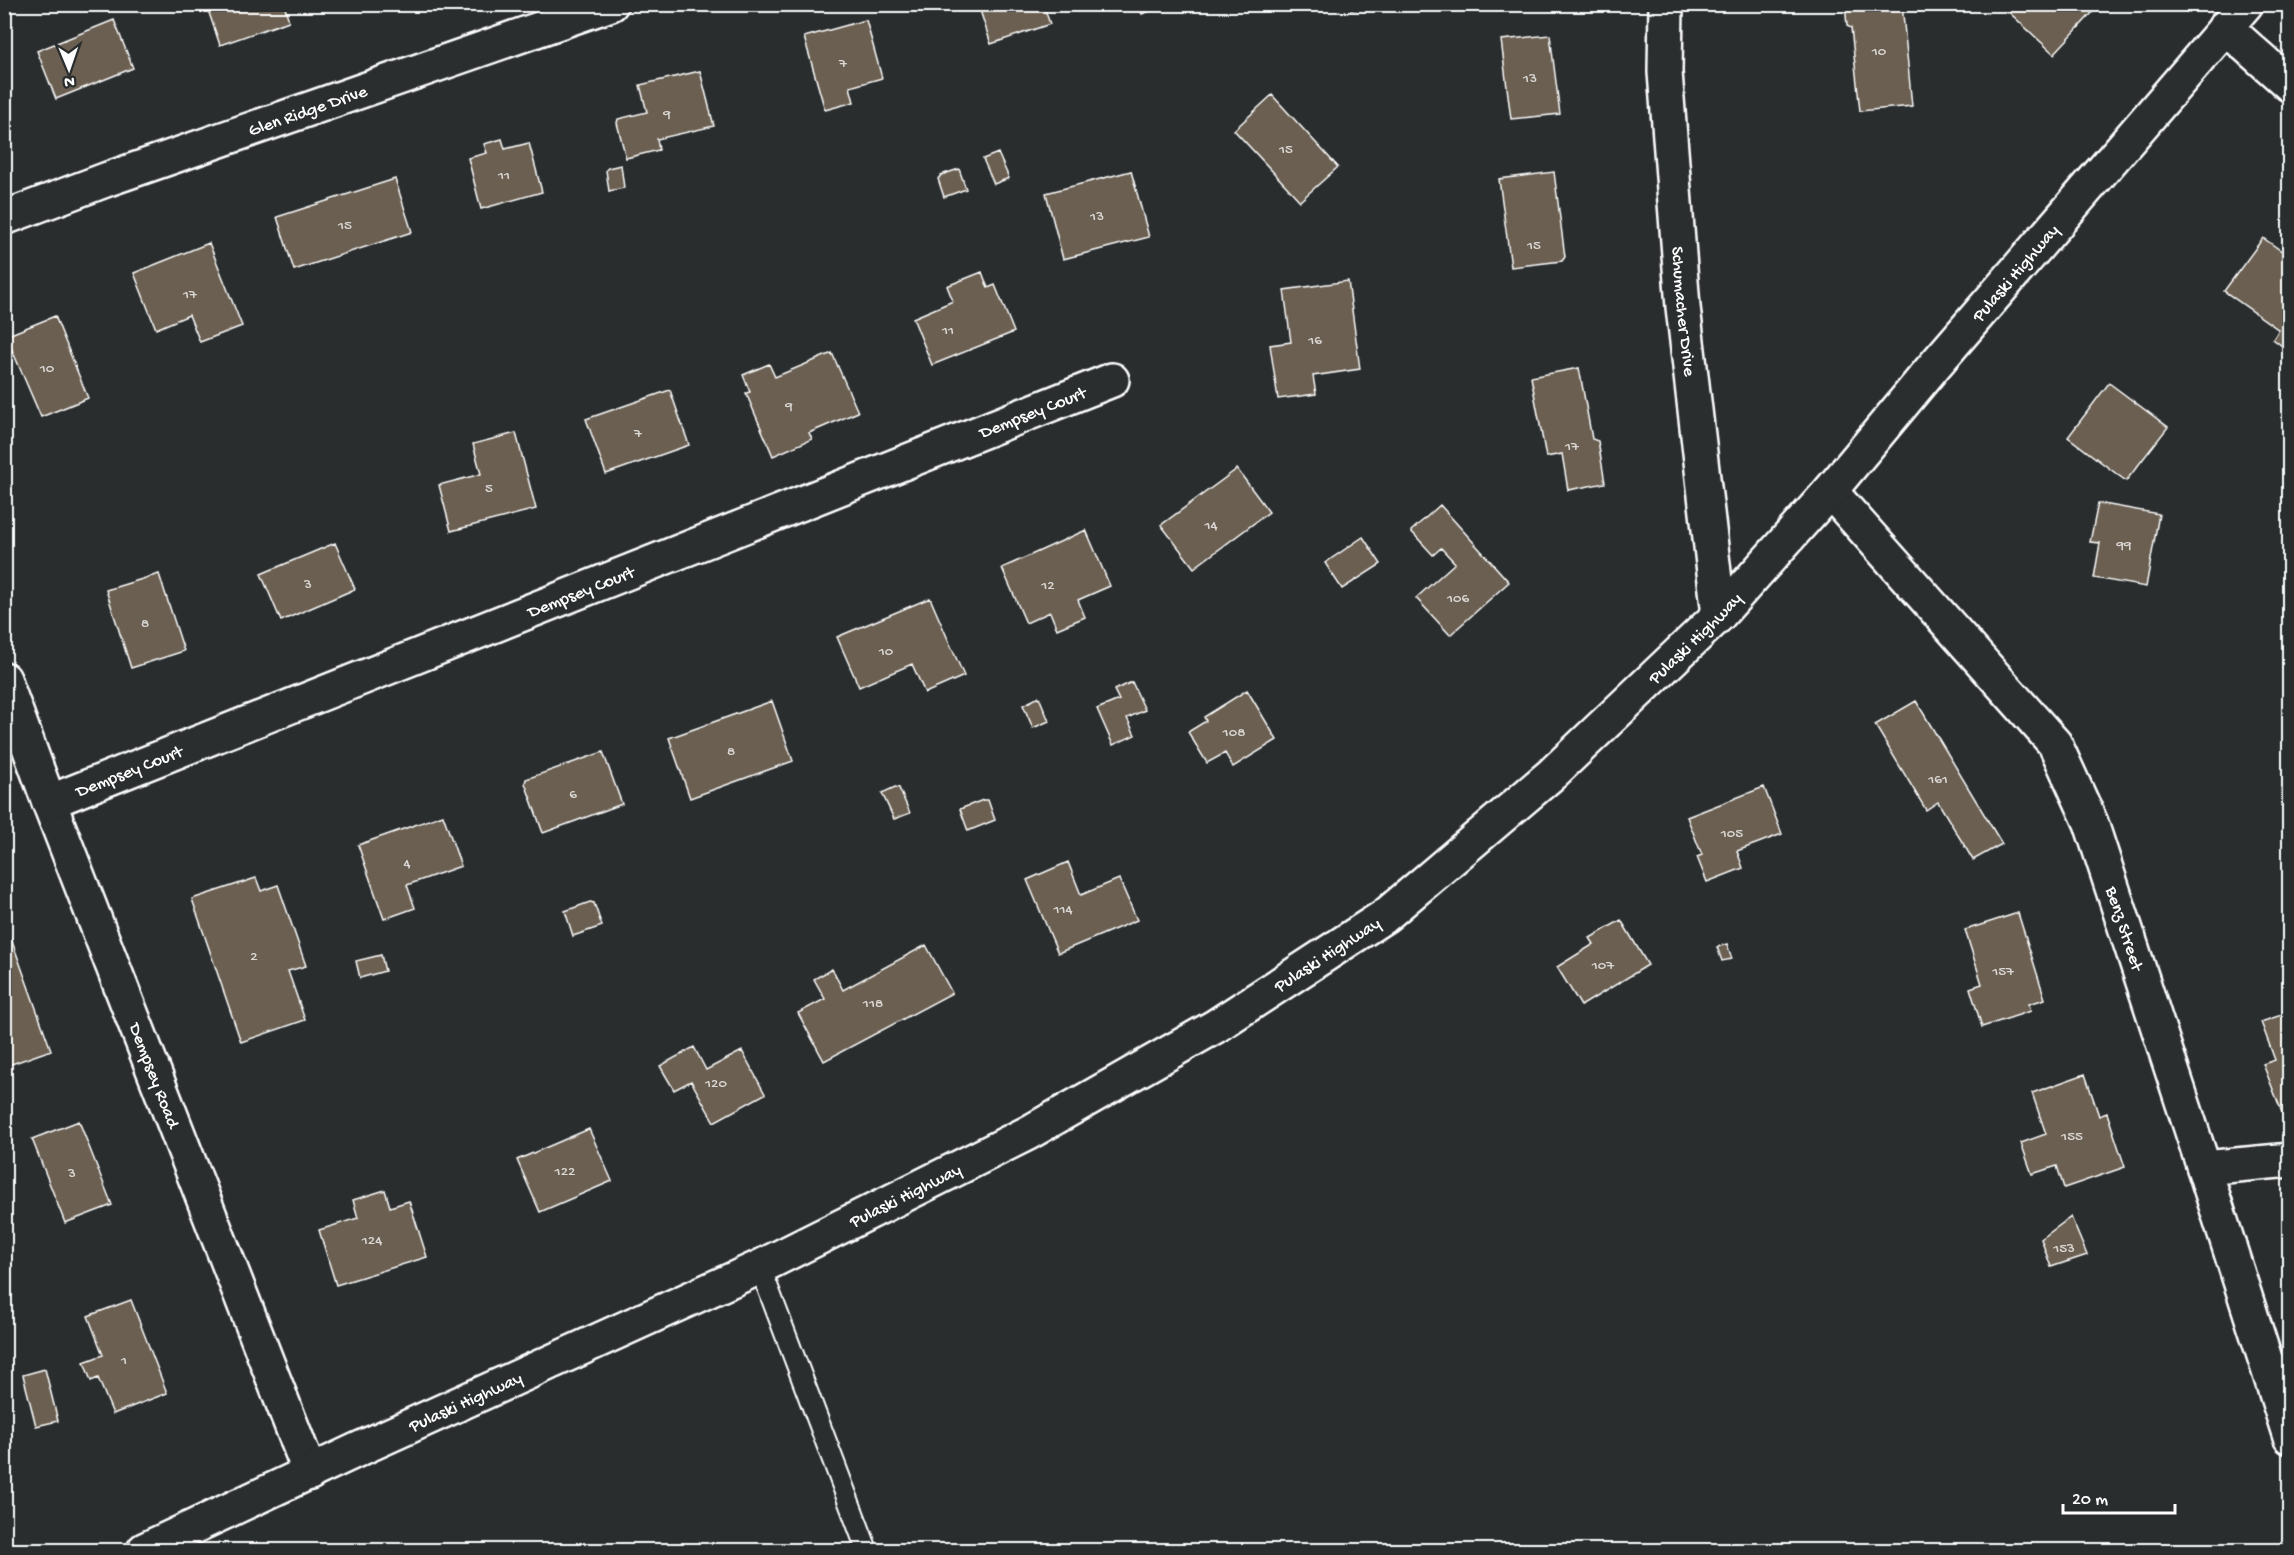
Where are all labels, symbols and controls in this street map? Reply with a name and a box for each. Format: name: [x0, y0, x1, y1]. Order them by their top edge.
north arrow: [39, 39, 99, 99]
house number: 10: [1871, 43, 1887, 61]
house number: 7: [838, 55, 848, 73]
house number: 13: [1522, 70, 1537, 88]
text: N: [63, 71, 75, 90]
street label: Glen Ridge Drive: [246, 81, 371, 142]
house number: 9: [662, 106, 671, 124]
house number: 15: [1278, 141, 1293, 159]
house number: 11: [497, 167, 510, 185]
house number: 13: [1089, 208, 1104, 226]
house number: 15: [337, 217, 352, 235]
street label: Pulaski Highway: [1968, 221, 2065, 328]
house number: 15: [1526, 237, 1541, 255]
street label: Schumacher Drive: [1665, 246, 1699, 378]
house number: 17: [182, 286, 198, 304]
house number: 11: [941, 322, 954, 340]
house number: 16: [1307, 332, 1322, 350]
house number: 10: [39, 360, 55, 378]
street label: Dempsey Court: [976, 383, 1091, 445]
house number: 9: [784, 398, 793, 416]
house number: 7: [633, 425, 643, 443]
house number: 17: [1564, 438, 1580, 456]
house number: 5: [485, 480, 493, 498]
house number: 14: [1203, 517, 1218, 535]
house number: 99: [2115, 537, 2132, 555]
street label: Dempsey Court: [524, 562, 639, 624]
house number: 3: [303, 576, 312, 594]
house number: 12: [1040, 577, 1055, 595]
street label: Pulaski Highway: [1644, 589, 1747, 690]
house number: 106: [1446, 590, 1469, 608]
house number: 8: [141, 615, 149, 633]
house number: 10: [878, 643, 894, 661]
house number: 108: [1222, 724, 1245, 742]
street label: Dempsey Court: [73, 741, 188, 804]
house number: 8: [727, 743, 735, 761]
house number: 161: [1927, 771, 1948, 789]
house number: 6: [569, 786, 577, 804]
house number: 105: [1720, 825, 1743, 843]
house number: 4: [403, 855, 411, 873]
street label: Benz Street: [2099, 883, 2147, 975]
house number: 114: [1052, 901, 1073, 919]
street label: Pulaski Highway: [1270, 914, 1385, 999]
house number: 2: [250, 948, 258, 966]
house number: 107: [1591, 957, 1615, 975]
house number: 157: [1991, 963, 2015, 981]
house number: 118: [862, 995, 883, 1013]
street label: Dempsey Road: [123, 1020, 183, 1133]
house number: 120: [704, 1075, 727, 1093]
house number: 155: [2060, 1128, 2083, 1146]
street label: Pulaski Highway: [846, 1160, 966, 1234]
house number: 122: [554, 1163, 575, 1181]
house number: 3: [67, 1165, 76, 1183]
house number: 124: [361, 1232, 382, 1250]
house number: 153: [2052, 1240, 2075, 1258]
house number: 1: [120, 1352, 127, 1370]
street label: Pulaski Highway: [405, 1368, 526, 1438]
scale bar: [2063, 1477, 2176, 1515]
text: 20 m: [2072, 1490, 2108, 1511]

